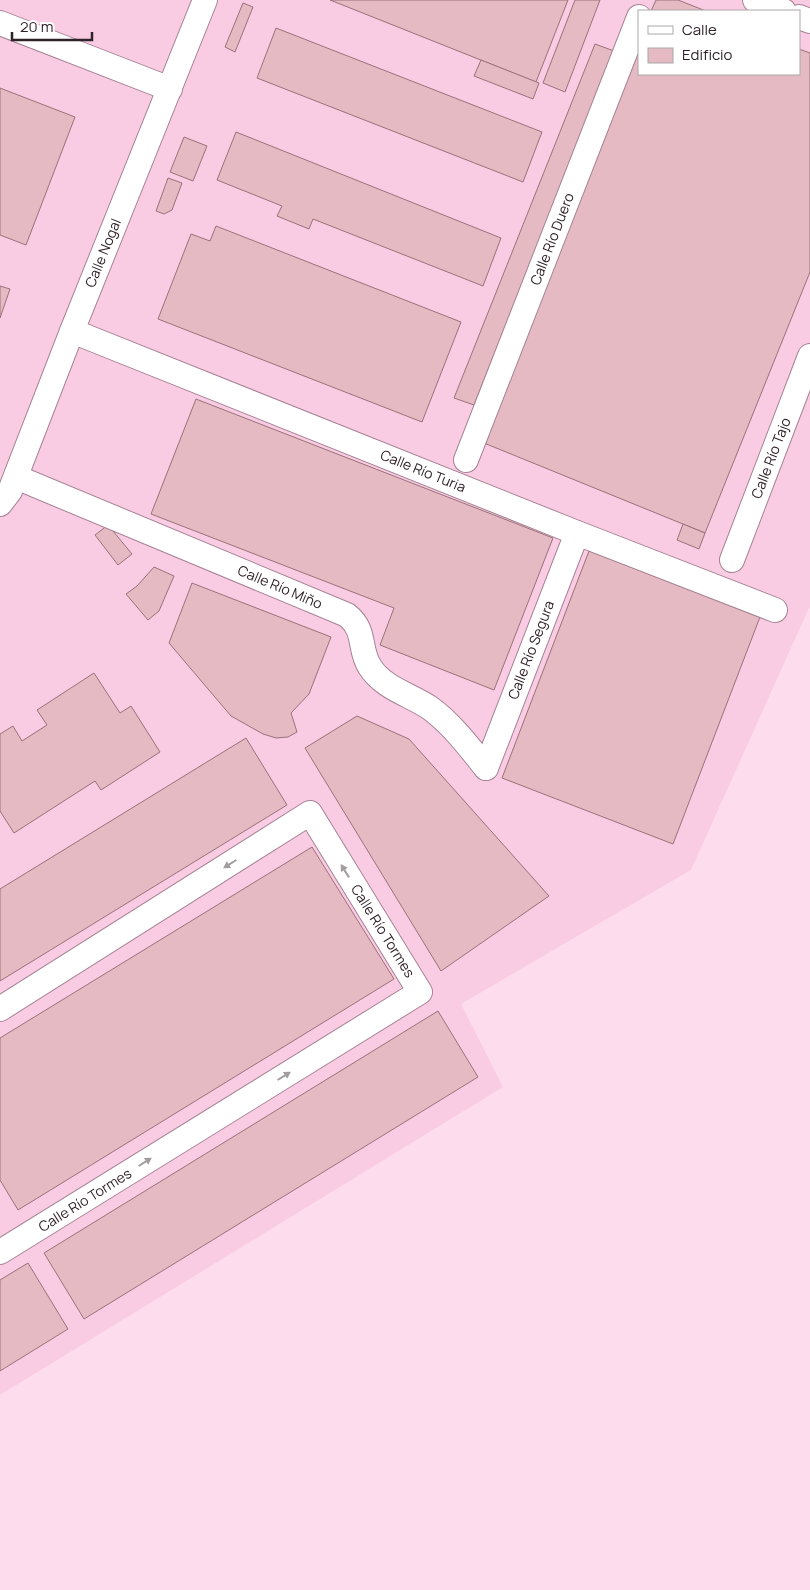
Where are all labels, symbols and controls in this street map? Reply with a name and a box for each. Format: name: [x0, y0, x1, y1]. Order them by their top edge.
scale bar: [12, 10, 92, 42]
legend: [638, 10, 800, 75]
text: 20 m: [20, 16, 53, 37]
text: Calle: [682, 19, 717, 40]
text: Edificio: [682, 44, 733, 65]
street label: Calle Río Duero: [525, 190, 578, 288]
street label: Calle Nogal: [80, 216, 125, 290]
street label: Calle Río Tajo: [746, 415, 795, 501]
street label: Calle Río Turia: [378, 445, 469, 496]
street label: Calle Río Miño: [235, 560, 325, 613]
street label: Calle Río Segura: [503, 598, 558, 702]
one-way arrow: [223, 859, 236, 868]
one-way arrow: [341, 864, 350, 877]
street label: Calle Río Tormes: [347, 881, 420, 981]
one-way arrow: [277, 1072, 290, 1081]
one-way arrow: [139, 1158, 152, 1167]
street label: Calle Río Tormes: [35, 1163, 135, 1236]

